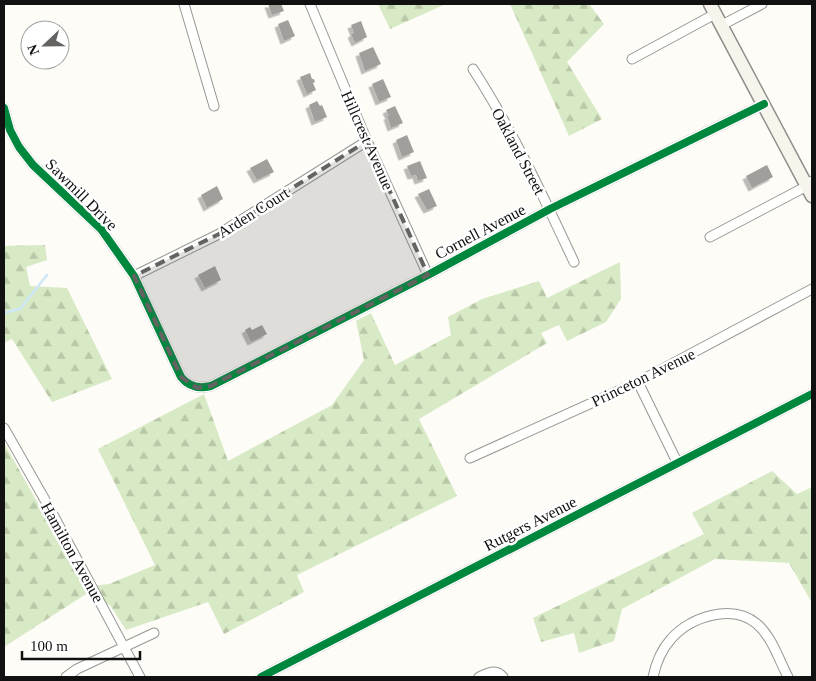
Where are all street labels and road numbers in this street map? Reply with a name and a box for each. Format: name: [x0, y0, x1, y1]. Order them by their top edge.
street label: Hillcrest Avenue: [338, 88, 397, 192]
street label: Oakland Street: [489, 105, 549, 198]
street label: Sawmill Drive: [42, 155, 121, 234]
street label: Arden Court: [215, 184, 292, 241]
street label: Cornell Avenue: [432, 201, 528, 262]
street label: Princeton Avenue: [589, 345, 698, 410]
street label: Rutgers Avenue: [481, 493, 580, 555]
street label: Hamilton Avenue: [38, 499, 107, 605]

